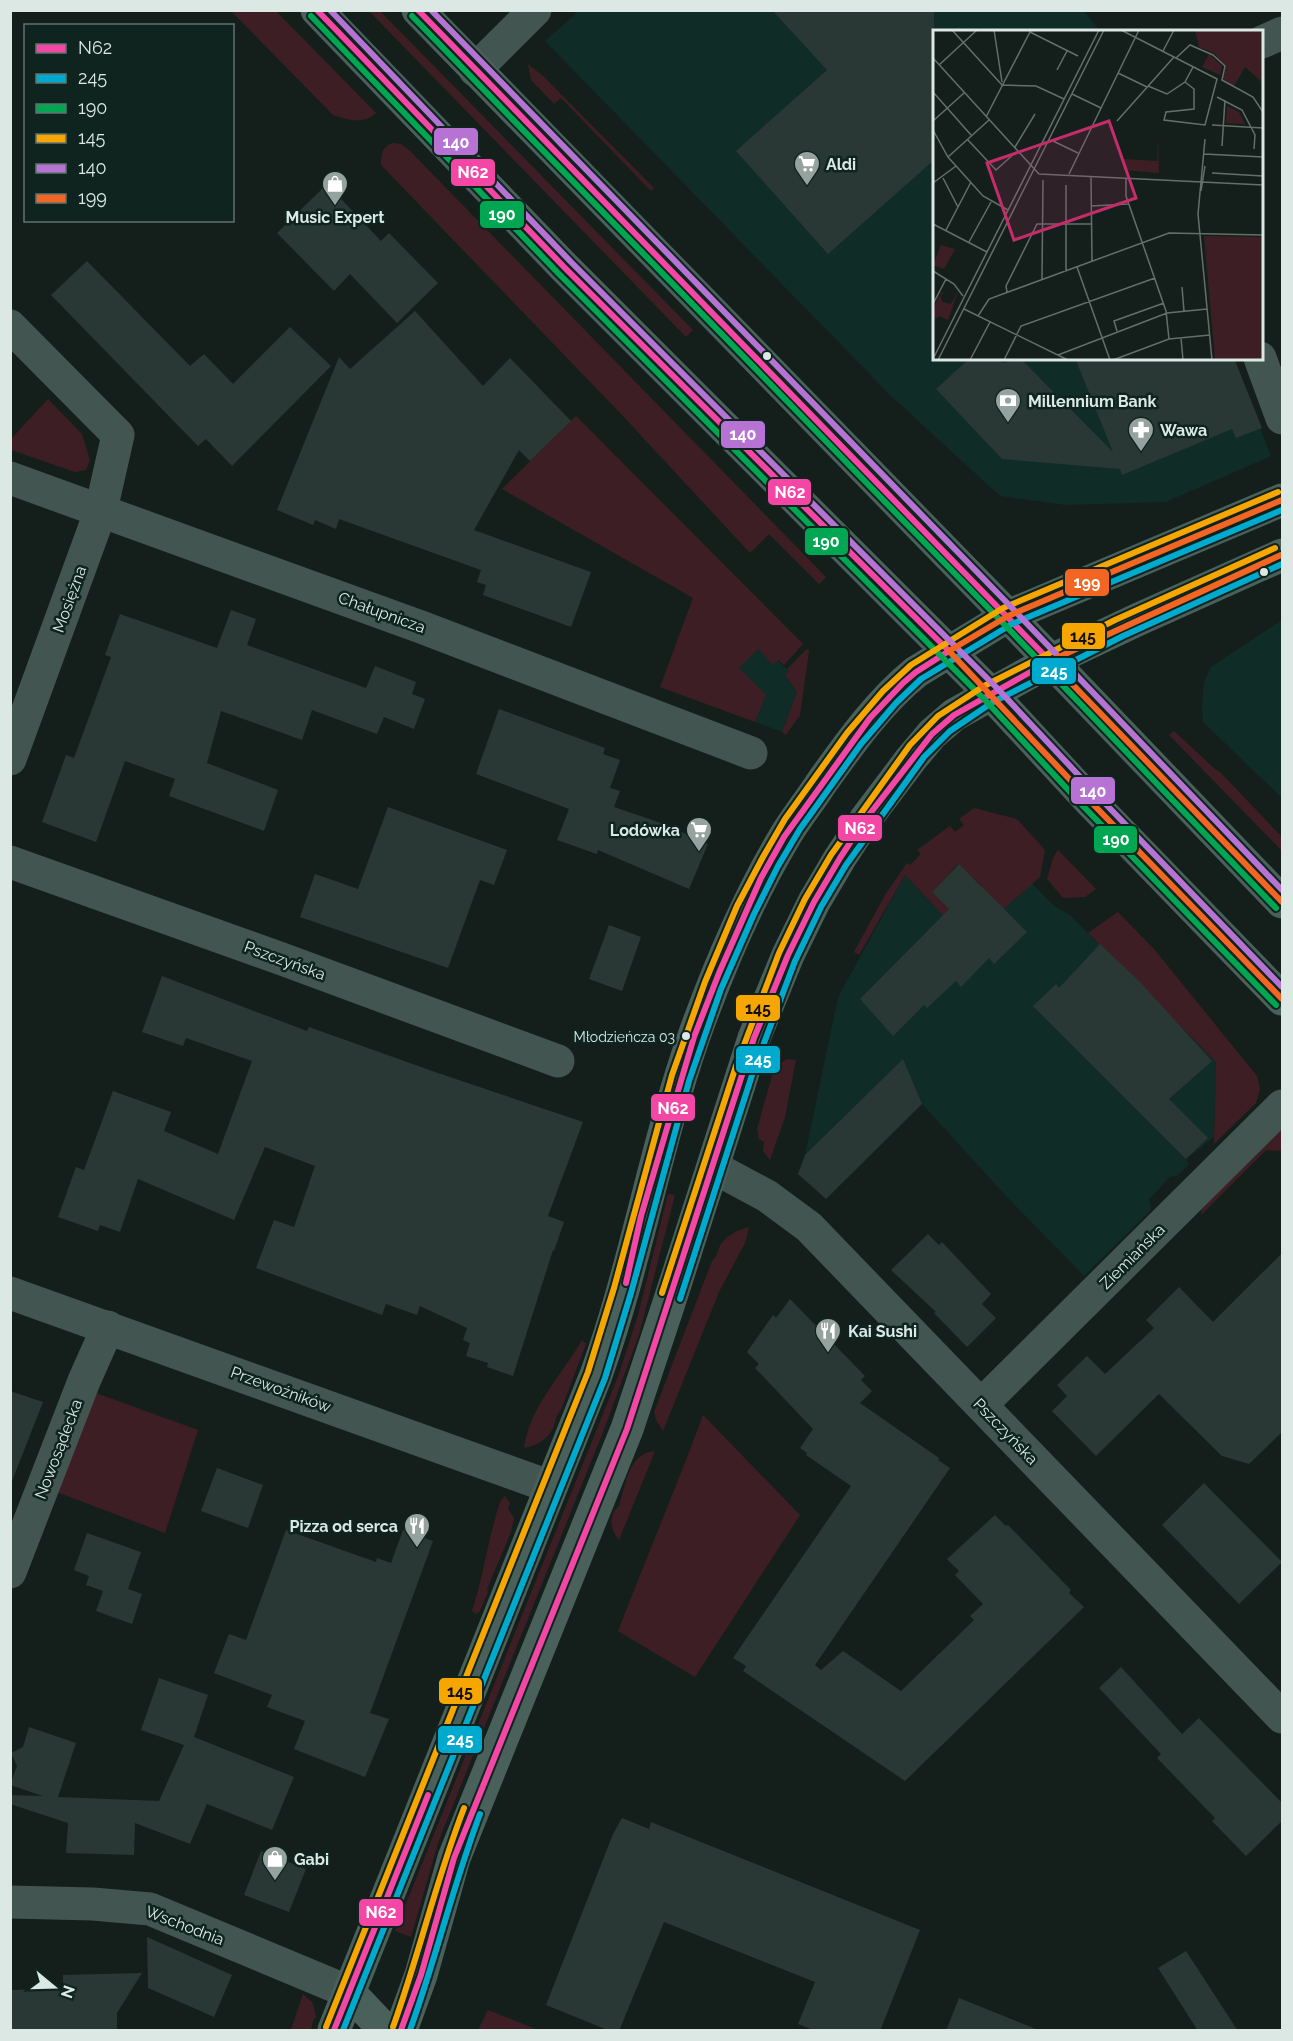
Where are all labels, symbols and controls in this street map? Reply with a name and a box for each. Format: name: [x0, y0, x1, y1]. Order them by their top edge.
legend: [24, 24, 234, 222]
inset map: [933, 30, 1263, 360]
text: N62: [78, 37, 112, 58]
text: 245: [78, 67, 107, 88]
text: 190: [78, 97, 107, 118]
text: 145: [78, 127, 106, 148]
line badge: 140: [433, 127, 479, 156]
text: 140: [443, 133, 470, 152]
supermarket icon: Aldi: [792, 149, 822, 187]
place label: Aldi: [826, 155, 856, 174]
text: 140: [78, 157, 107, 178]
line badge: N62: [450, 158, 496, 187]
text: N62: [458, 163, 488, 182]
shop icon: Music Expert: [320, 169, 350, 207]
text: 199: [78, 187, 107, 208]
line badge: 190: [479, 200, 525, 229]
text: 190: [488, 205, 516, 224]
place label: Music Expert: [286, 208, 384, 227]
unlabelled marker: [761, 350, 773, 362]
bank icon: Millennium Bank: [993, 386, 1023, 424]
place label: Millennium Bank: [1028, 392, 1156, 411]
pharmacy icon: Wawa: [1126, 415, 1156, 453]
line badge: 140: [720, 420, 766, 449]
place label: Wawa: [1160, 421, 1207, 440]
text: 140: [730, 425, 757, 444]
line badge: N62: [767, 478, 812, 506]
text: N62: [775, 483, 805, 502]
line badge: 190: [804, 527, 849, 556]
text: 190: [812, 532, 840, 551]
street label: Mosiężna: [49, 563, 90, 635]
unlabelled marker: [1258, 566, 1270, 578]
line badge: 199: [1064, 568, 1110, 597]
text: 199: [1074, 573, 1100, 592]
street label: Chałupnicza: [336, 588, 428, 637]
line badge: 145: [1061, 622, 1106, 650]
text: 145: [1070, 627, 1096, 646]
line badge: 245: [1031, 657, 1077, 685]
text: 245: [1040, 662, 1068, 681]
line badge: 140: [1070, 776, 1116, 805]
text: 140: [1080, 782, 1107, 801]
line badge: N62: [837, 814, 883, 842]
supermarket icon: Lodówka: [684, 815, 714, 853]
text: N62: [845, 819, 875, 838]
place label: Lodówka: [610, 821, 680, 840]
line badge: 190: [1093, 825, 1138, 854]
text: 190: [1102, 830, 1130, 849]
street label: Pszczyńska: [242, 937, 328, 984]
line badge: 145: [735, 994, 781, 1022]
text: 145: [745, 999, 771, 1018]
place label: Młodzieńcza 03: [573, 1029, 675, 1045]
marker: Młodzieńcza 03: [680, 1030, 692, 1042]
line badge: 245: [735, 1045, 781, 1074]
text: 245: [744, 1050, 772, 1069]
line badge: N62: [650, 1093, 696, 1122]
text: N62: [658, 1099, 688, 1118]
street label: Ziemiańska: [1096, 1220, 1169, 1293]
restaurant icon: Kai Sushi: [813, 1316, 843, 1354]
place label: Kai Sushi: [848, 1322, 917, 1341]
street label: Przewoźników: [228, 1363, 334, 1416]
street label: Pszczyńska: [969, 1394, 1042, 1468]
street label: Nowosądecka: [31, 1397, 86, 1502]
restaurant icon: Pizza od serca: [402, 1511, 432, 1549]
place label: Pizza od serca: [290, 1517, 398, 1536]
line badge: 145: [438, 1677, 483, 1705]
text: 145: [447, 1682, 473, 1701]
line badge: 245: [437, 1725, 483, 1754]
text: 245: [446, 1730, 474, 1749]
shop icon: Gabi: [260, 1844, 290, 1882]
place label: Gabi: [294, 1850, 329, 1869]
line badge: N62: [358, 1898, 404, 1927]
street label: Wschodnia: [143, 1902, 227, 1949]
text: N62: [366, 1903, 396, 1922]
north arrow: [24, 1957, 84, 2017]
text: N: [57, 1983, 79, 2001]

